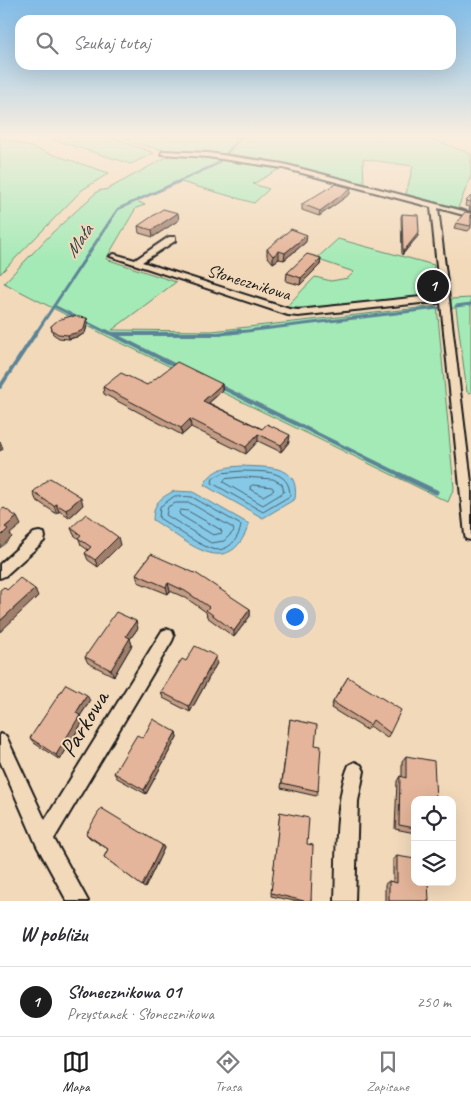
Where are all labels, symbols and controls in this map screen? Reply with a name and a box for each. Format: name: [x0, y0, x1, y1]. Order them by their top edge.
search box: [15, 15, 456, 70]
icon: search: [33, 29, 61, 57]
text: Szukaj tutaj: [73, 31, 150, 55]
water label: Mała: [59, 219, 100, 262]
street label: Słonecznikowa: [205, 259, 295, 306]
pin: 1: [417, 267, 449, 305]
your location: [282, 604, 308, 630]
street label: Parkowa: [52, 683, 118, 763]
map controls: [411, 796, 456, 886]
button: locate: [411, 796, 456, 841]
button: layers: [411, 841, 456, 886]
text: W pobliżu: [20, 921, 87, 947]
text: Słonecznikowa 01: [67, 980, 181, 1004]
text: 1: [32, 992, 40, 1012]
text: 250 m: [417, 992, 451, 1012]
text: Przystanek · Słonecznikowa: [67, 1004, 214, 1024]
tab: Mapa: [62, 1048, 90, 1095]
tab: Trasa: [214, 1048, 242, 1095]
tab: Zapisane: [366, 1048, 409, 1095]

